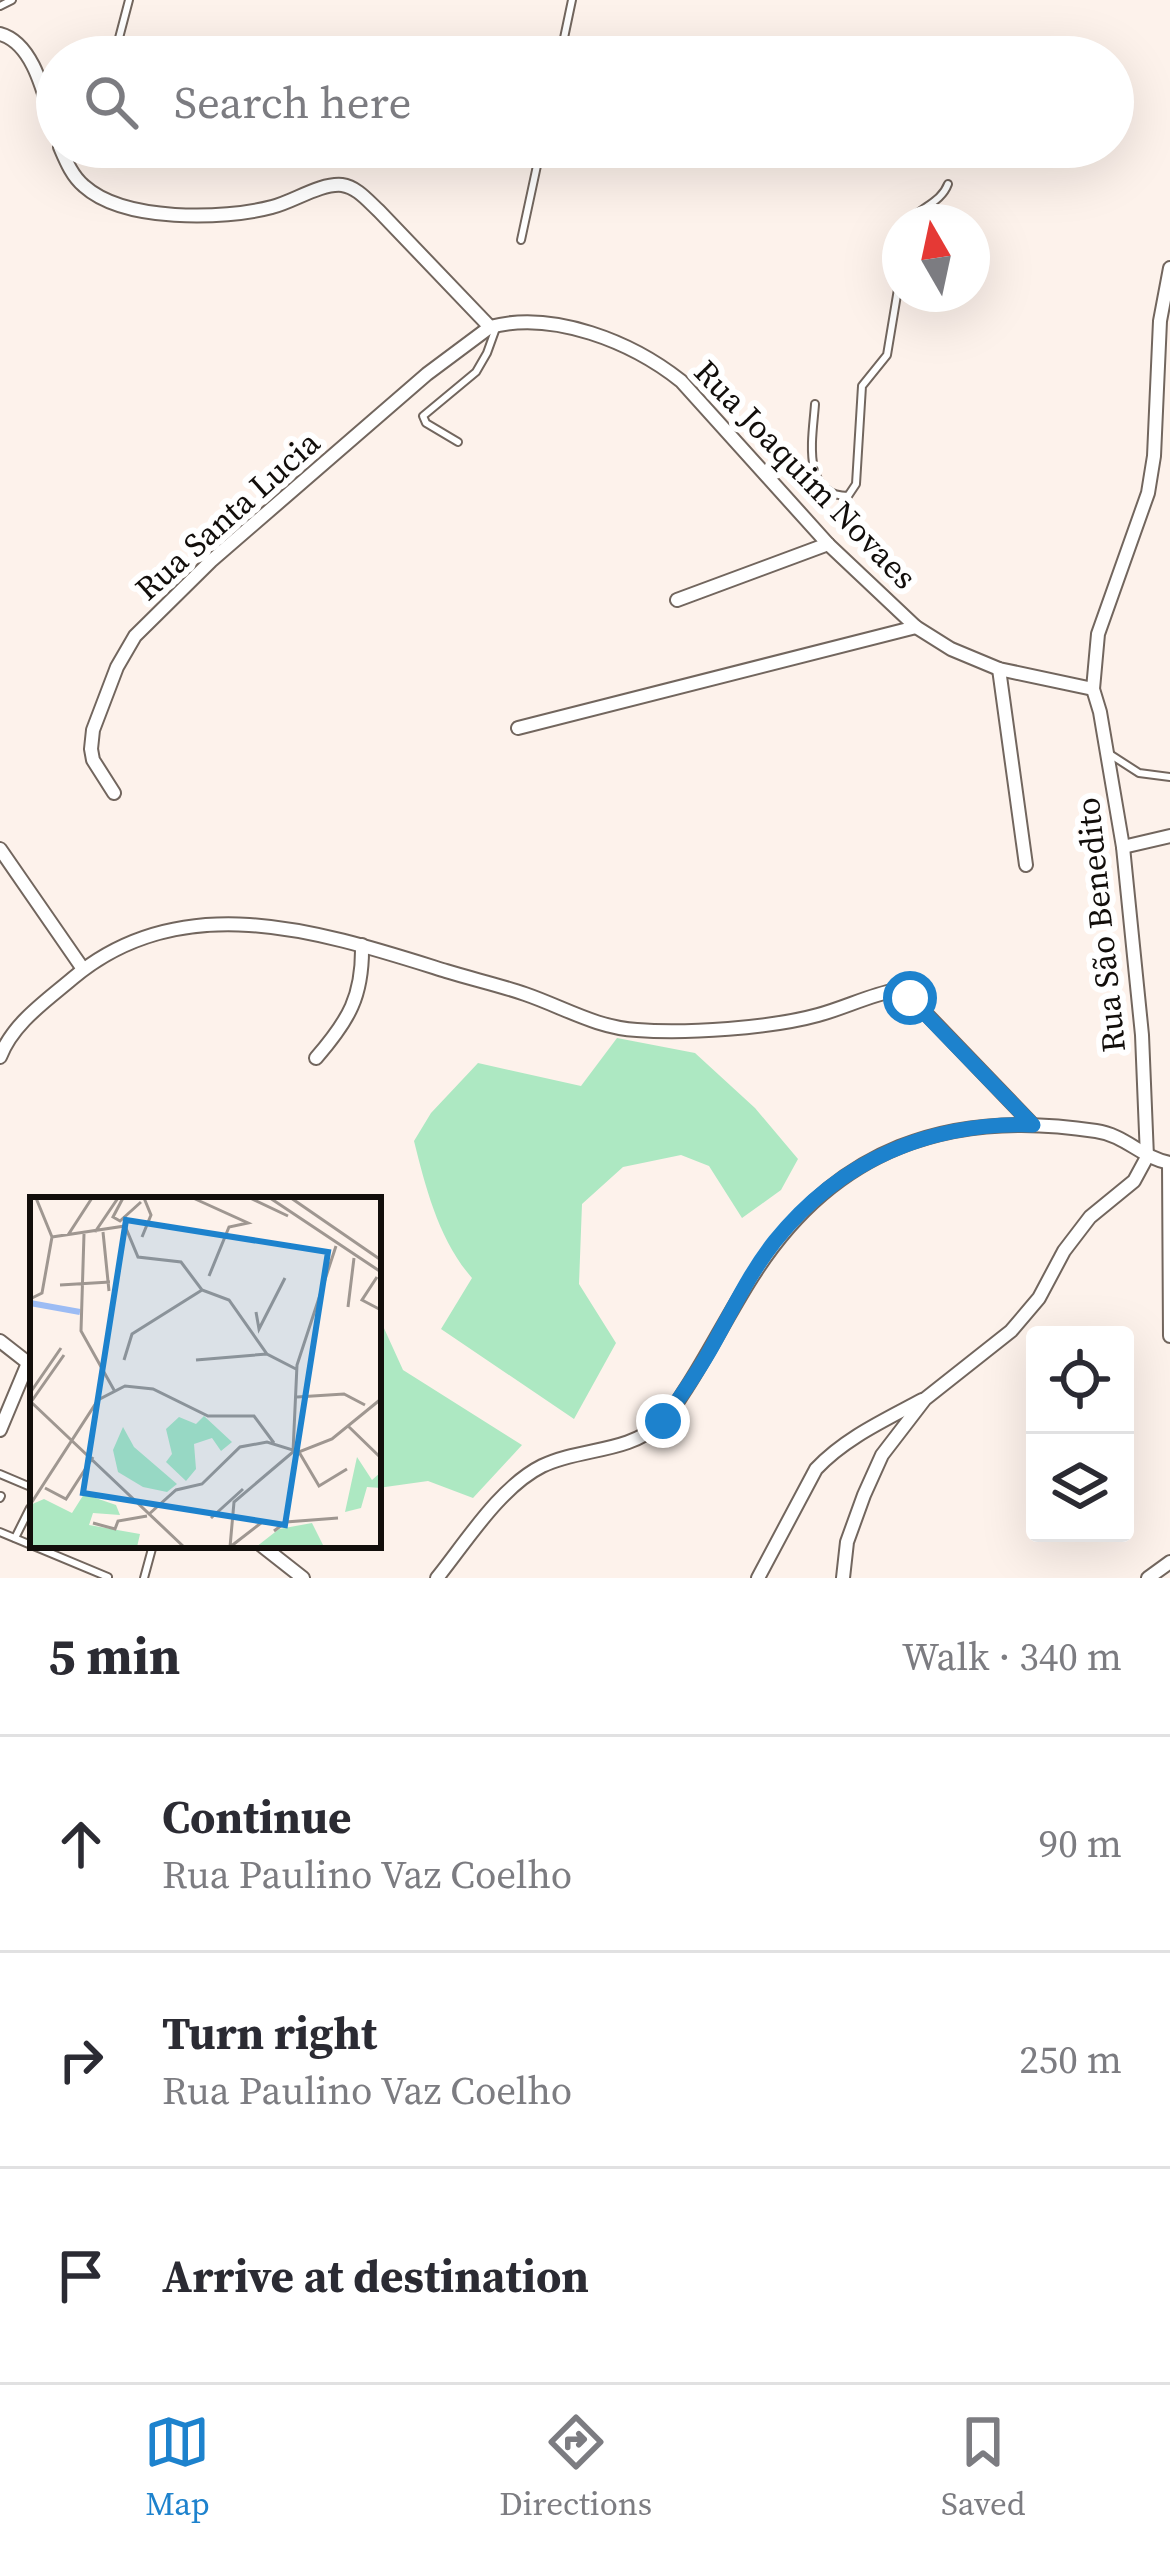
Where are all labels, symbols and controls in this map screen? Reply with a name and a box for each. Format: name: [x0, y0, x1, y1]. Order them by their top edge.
search box: [36, 36, 1134, 168]
icon: search: [78, 69, 144, 135]
text: Search here: [174, 71, 411, 133]
north arrow: [882, 204, 990, 312]
street label: Rua Joaquim Novaes: [684, 350, 927, 599]
street label: Rua Santa Lucia: [125, 420, 329, 610]
street label: Rua São Benedito: [1065, 795, 1136, 1055]
route start: [883, 971, 937, 1025]
inset map: [30, 1197, 381, 1548]
map controls: [1026, 1326, 1134, 1542]
button: locate: [1026, 1326, 1134, 1434]
route end: [636, 1394, 690, 1448]
button: layers: [1026, 1434, 1134, 1542]
text: 5 min: [48, 1621, 180, 1691]
text: Walk · 340 m: [902, 1630, 1122, 1683]
text: Continue: [162, 1786, 351, 1848]
icon: ahead: [48, 1811, 114, 1877]
text: 90 m: [1039, 1817, 1122, 1870]
text: Rua Paulino Vaz Coelho: [162, 1848, 572, 1901]
text: Turn right: [162, 2002, 377, 2064]
icon: right: [48, 2027, 114, 2093]
text: 250 m: [1019, 2033, 1122, 2086]
text: Rua Paulino Vaz Coelho: [162, 2064, 572, 2117]
icon: arrive: [48, 2243, 114, 2309]
text: Arrive at destination: [162, 2245, 589, 2307]
tab: Map: [144, 2409, 210, 2526]
tab: Directions: [499, 2409, 652, 2526]
tab: Saved: [941, 2409, 1026, 2526]

